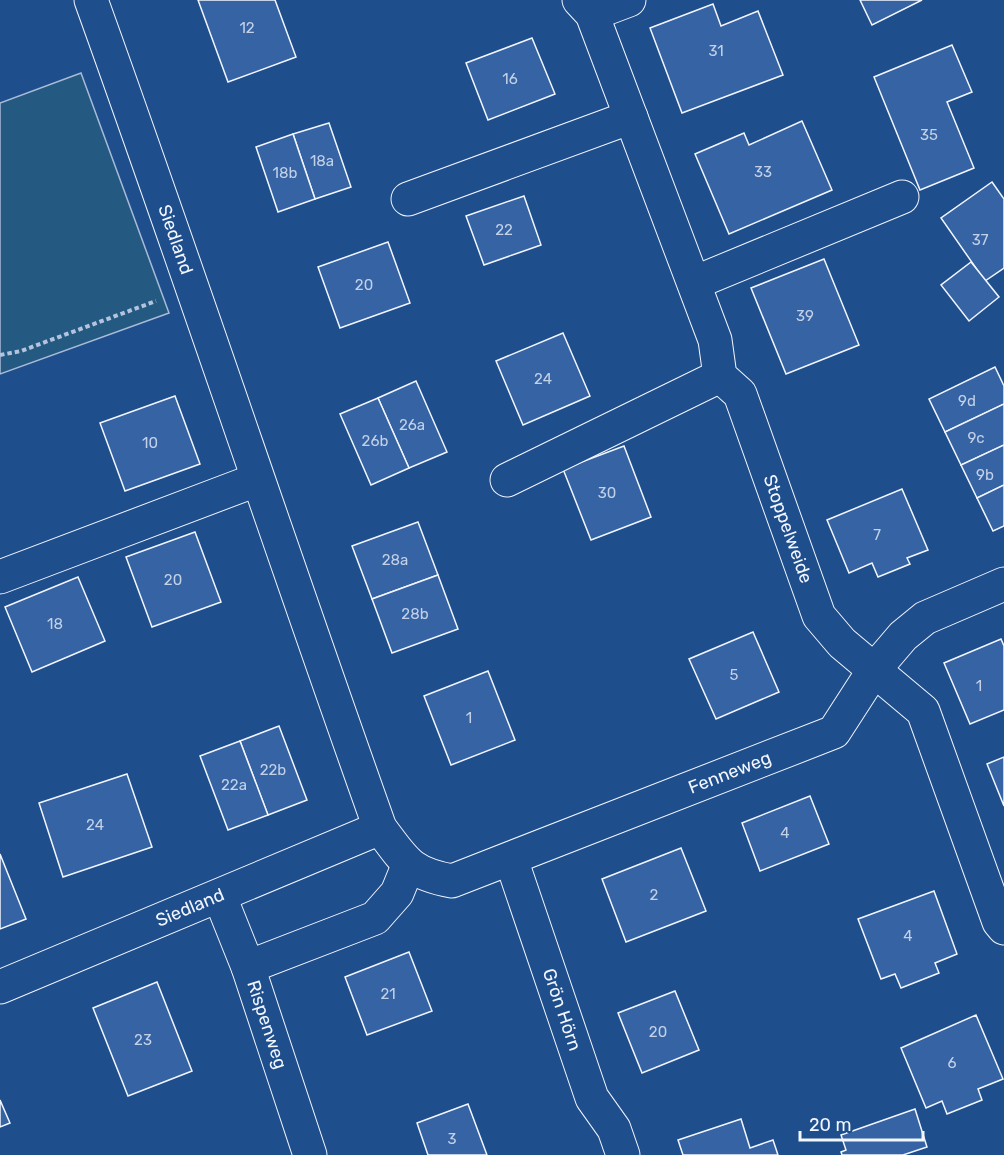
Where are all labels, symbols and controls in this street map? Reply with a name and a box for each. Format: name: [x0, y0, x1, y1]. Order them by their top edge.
house number: 12: [239, 19, 255, 37]
house number: 31: [708, 42, 724, 60]
house number: 16: [502, 70, 518, 88]
house number: 35: [920, 126, 938, 144]
house number: 18a: [310, 152, 334, 170]
house number: 33: [754, 163, 772, 181]
house number: 18b: [273, 164, 298, 182]
street label: Siedland: [153, 202, 198, 277]
house number: 22: [495, 221, 513, 239]
house number: 37: [972, 231, 989, 249]
house number: 20: [355, 276, 373, 294]
house number: 39: [796, 307, 814, 325]
house number: 24: [534, 370, 552, 388]
house number: 9d: [958, 392, 976, 410]
house number: 26a: [399, 416, 425, 434]
house number: 9c: [967, 429, 985, 447]
house number: 26b: [362, 432, 388, 450]
house number: 10: [142, 434, 158, 452]
house number: 9b: [976, 466, 994, 484]
street label: Stoppelweide: [759, 472, 817, 586]
house number: 30: [598, 484, 616, 502]
house number: 7: [873, 526, 881, 544]
house number: 28a: [382, 551, 408, 569]
house number: 20: [164, 571, 182, 589]
house number: 28b: [401, 605, 429, 623]
house number: 18: [47, 615, 63, 633]
house number: 5: [730, 666, 739, 684]
house number: 1: [976, 677, 982, 695]
house number: 1: [466, 709, 472, 727]
street label: Fenneweg: [685, 747, 774, 799]
house number: 22b: [260, 761, 286, 779]
house number: 22a: [221, 776, 247, 794]
house number: 24: [86, 816, 104, 834]
house number: 4: [780, 824, 790, 842]
street label: Siedland: [152, 883, 228, 932]
house number: 2: [650, 886, 659, 904]
house number: 4: [903, 927, 913, 945]
street label: Grön Hörn: [538, 966, 586, 1054]
street label: Rispenweg: [242, 977, 292, 1072]
house number: 21: [380, 985, 396, 1003]
house number: 20: [649, 1023, 667, 1041]
house number: 23: [134, 1031, 152, 1049]
house number: 6: [947, 1054, 957, 1072]
scale bar: [800, 1104, 923, 1142]
text: 20 m: [809, 1114, 851, 1136]
house number: 3: [447, 1130, 457, 1148]

